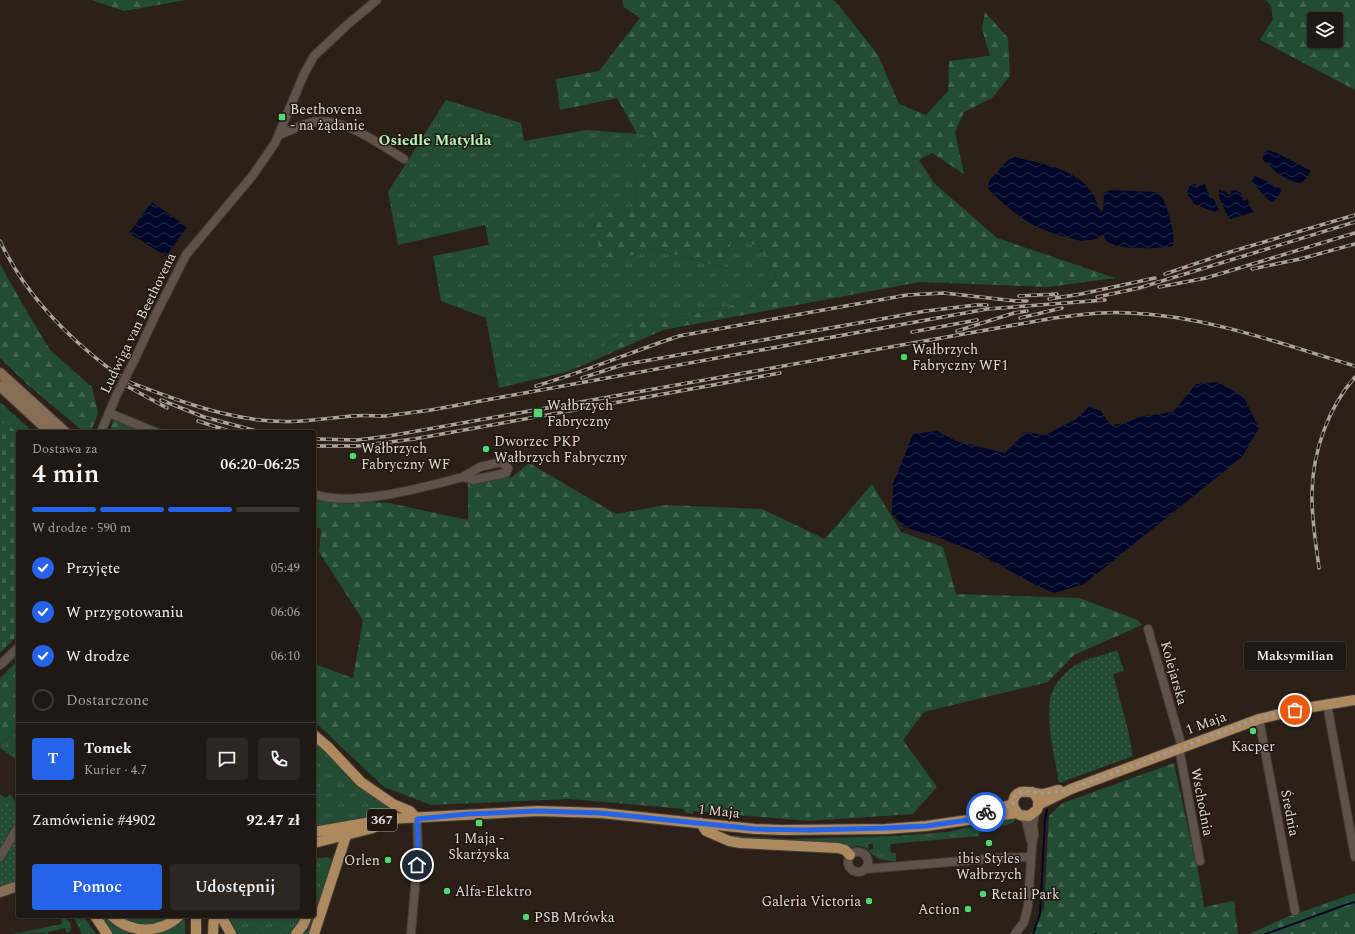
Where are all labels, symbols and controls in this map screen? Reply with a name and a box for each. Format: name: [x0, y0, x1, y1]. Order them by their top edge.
map controls: [1307, 12, 1343, 48]
button: layers: [1307, 12, 1343, 48]
place label: Beethovena - na żądanie: [290, 99, 365, 136]
marker: Beethovena - na żądanie: [277, 112, 287, 122]
district label: Osiedle Matylda: [379, 129, 492, 152]
street label: Ludwiga van Beethovena: [95, 249, 181, 397]
place label: Wałbrzych Fabryczny WF1: [912, 339, 1008, 376]
marker: Wałbrzych Fabryczny WF1: [899, 352, 909, 362]
place label: Wałbrzych Fabryczny: [547, 395, 613, 432]
marker: Wałbrzych Fabryczny: [532, 407, 544, 419]
place label: Dworzec PKP Wałbrzych Fabryczny: [494, 431, 628, 468]
place label: Wałbrzych Fabryczny WF: [361, 438, 450, 475]
text: Dostawa za: [32, 439, 98, 459]
marker: Dworzec PKP Wałbrzych Fabryczny: [481, 444, 491, 454]
marker: Wałbrzych Fabryczny WF: [348, 451, 358, 461]
text: 06:20–06:25: [220, 453, 300, 476]
text: 4 min: [32, 454, 99, 494]
text: W drodze · 590 m: [32, 518, 131, 538]
icon: check: [32, 557, 54, 579]
text: Przyjęte: [66, 557, 120, 580]
text: 05:49: [271, 558, 300, 578]
icon: check: [32, 601, 54, 623]
text: W przygotowaniu: [66, 601, 183, 624]
text: 06:06: [271, 602, 300, 622]
street label: Kolejarska: [1155, 639, 1193, 708]
callout: Maksymilian: [1244, 642, 1346, 670]
icon: check: [32, 645, 54, 667]
text: W drodze: [66, 645, 130, 668]
text: 06:10: [271, 646, 300, 666]
text: Maksymilian: [1256, 646, 1334, 666]
text: Dostarczone: [66, 689, 149, 712]
pin: [1278, 693, 1312, 727]
icon: bag: [1284, 699, 1306, 721]
street label: 1 Maja: [1183, 706, 1229, 740]
marker: Kacper: [1248, 726, 1258, 736]
place label: Kacper: [1231, 736, 1275, 757]
text: Tomek: [84, 737, 132, 760]
button: chat: [206, 738, 248, 780]
button: phone: [258, 738, 300, 780]
text: T: [48, 747, 58, 770]
text: Kurier · 4.7: [84, 760, 147, 780]
street label: Wschodnia: [1185, 766, 1219, 838]
street label: Średnia: [1275, 788, 1305, 838]
courier: [966, 792, 1006, 832]
street label: 1 Maja: [697, 798, 741, 824]
icon: bike: [975, 801, 997, 823]
text: Zamówienie #4902: [32, 809, 155, 832]
text: 92.47 zł: [246, 809, 300, 832]
road number: 367: [367, 809, 397, 831]
marker: 1 Maja - Skarżyska: [474, 818, 484, 828]
place label: 1 Maja - Skarżyska: [448, 828, 510, 865]
marker: ibis Styles Wałbrzych: [984, 838, 994, 848]
pin: [400, 848, 434, 882]
place label: ibis Styles Wałbrzych: [956, 848, 1022, 885]
place label: Orlen: [344, 850, 380, 871]
icon: home: [406, 854, 428, 876]
marker: Orlen: [383, 855, 393, 865]
button: Pomoc: [32, 864, 162, 910]
button: Udostępnij: [170, 864, 300, 910]
place label: Alfa-Elektro: [455, 881, 532, 902]
place label: Retail Park: [991, 884, 1060, 905]
marker: Alfa-Elektro: [442, 886, 452, 896]
marker: Retail Park: [978, 889, 988, 899]
place label: Galeria Victoria: [762, 891, 861, 912]
marker: Galeria Victoria: [864, 896, 874, 906]
place label: Action: [918, 899, 960, 920]
marker: Action: [963, 904, 973, 914]
place label: PSB Mrówka: [534, 907, 615, 928]
marker: PSB Mrówka: [521, 912, 531, 922]

